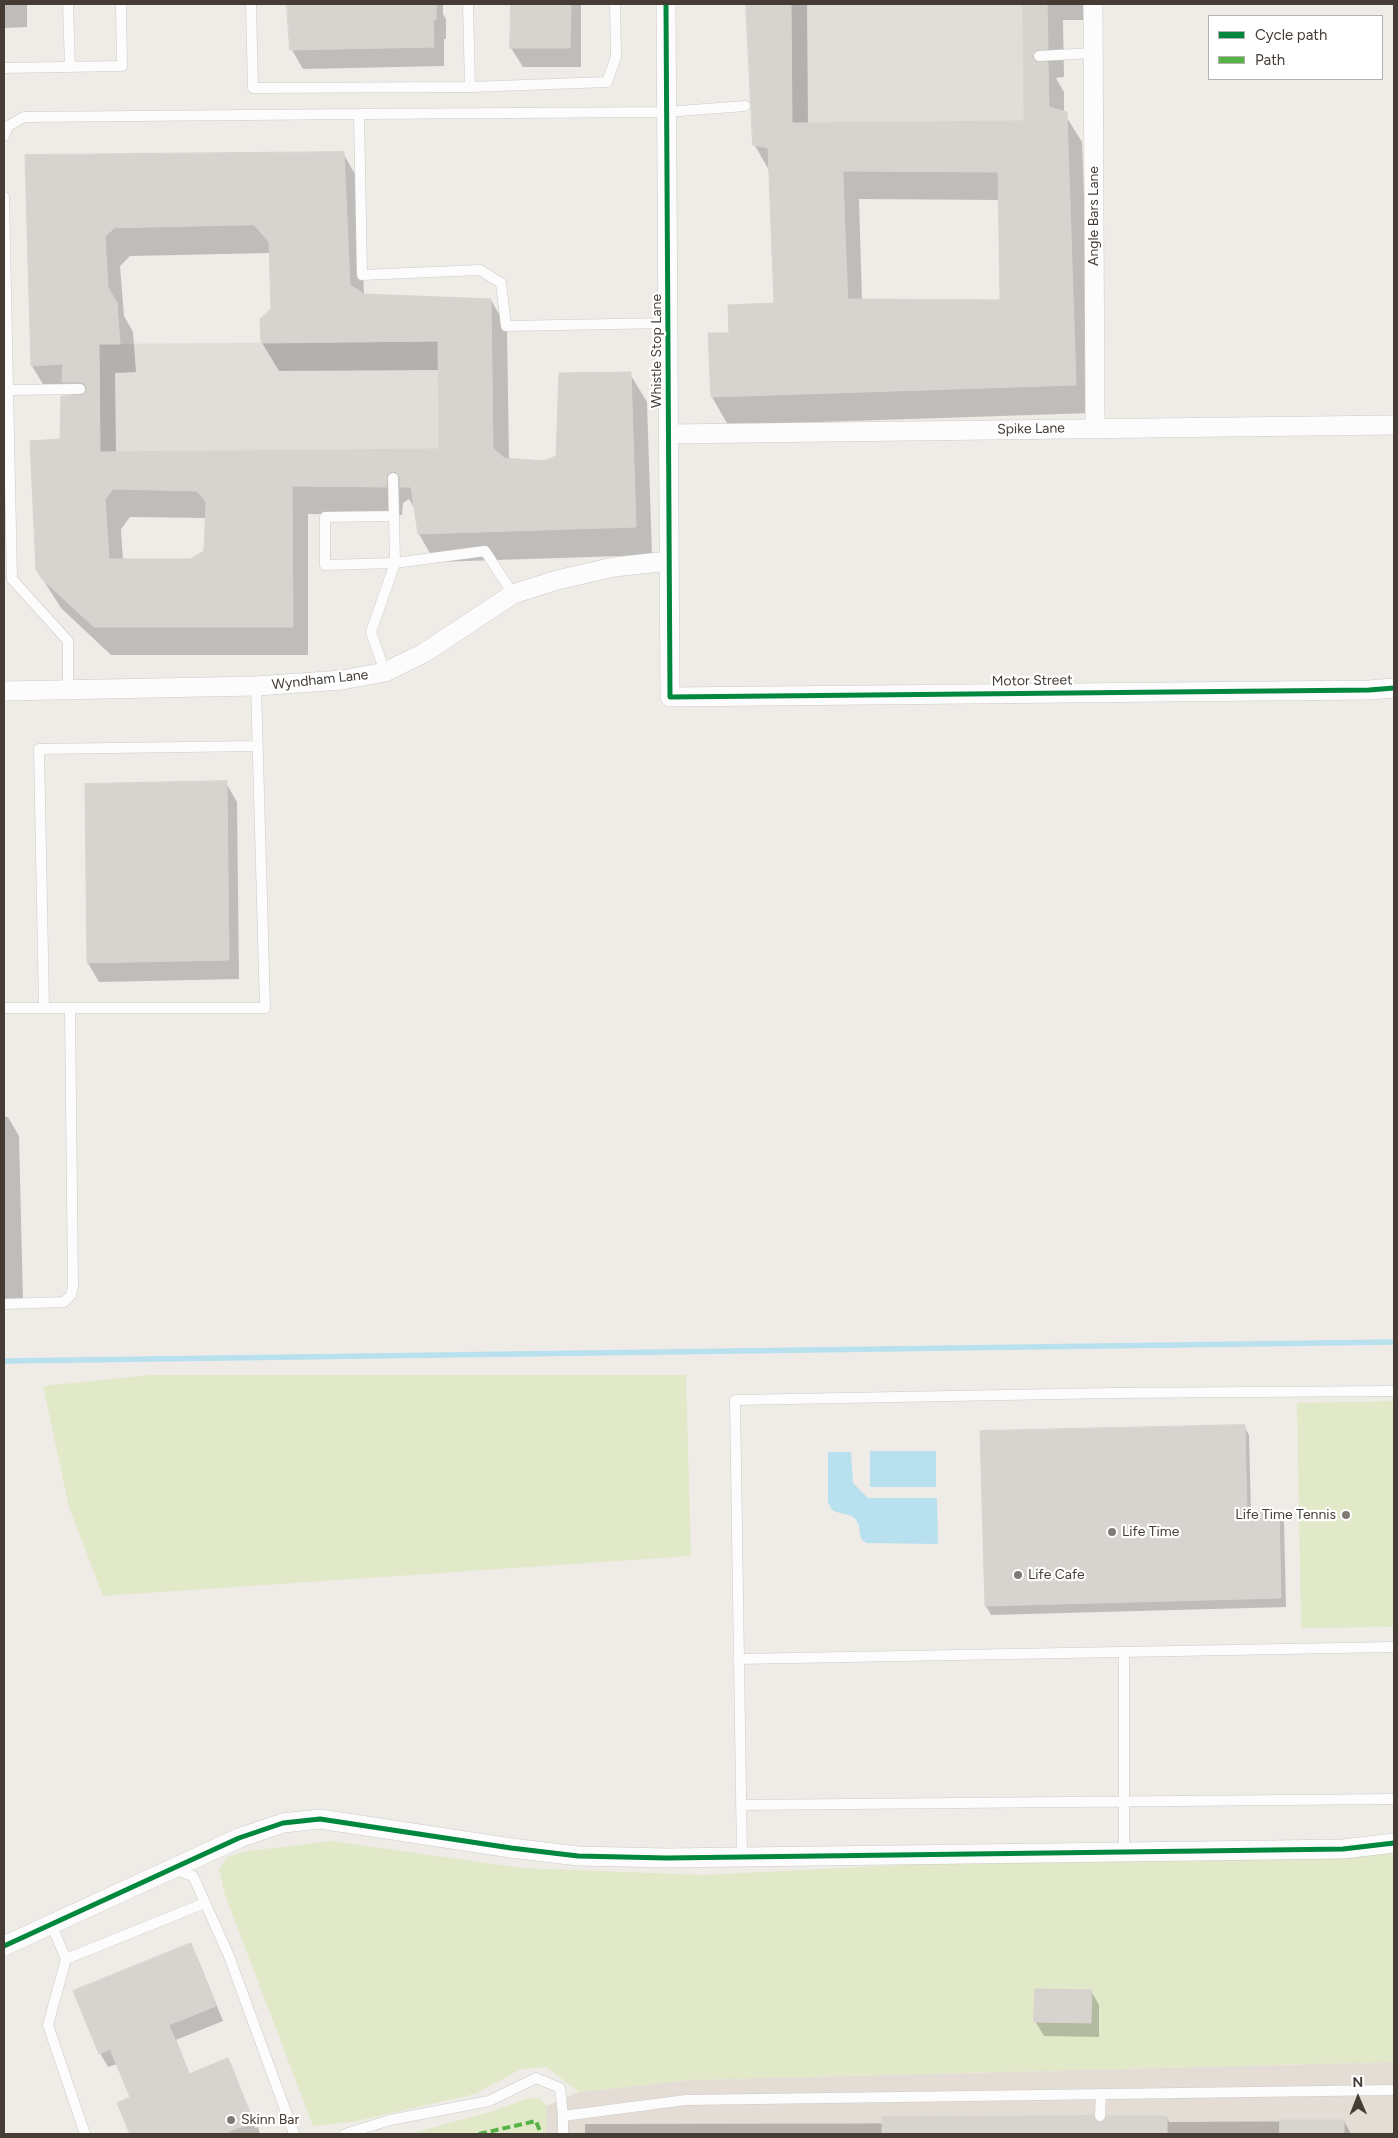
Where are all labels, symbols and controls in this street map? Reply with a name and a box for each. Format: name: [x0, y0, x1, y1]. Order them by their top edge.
legend: [1208, 15, 1383, 80]
text: Cycle path: [1255, 26, 1327, 44]
text: Path: [1255, 51, 1285, 69]
street label: Angle Bars Lane: [1086, 166, 1102, 266]
street label: Whistle Stop Lane: [649, 294, 665, 408]
street label: Spike Lane: [997, 420, 1065, 438]
street label: Wyndham Lane: [271, 667, 369, 693]
street label: Motor Street: [991, 672, 1073, 690]
place label: Life Time Tennis: [1235, 1507, 1336, 1523]
marker: Life Time Tennis: [1340, 1509, 1352, 1521]
place label: Life Time: [1122, 1524, 1179, 1540]
marker: Life Time: [1106, 1526, 1118, 1538]
place label: Life Cafe: [1028, 1567, 1085, 1583]
marker: Life Cafe: [1012, 1569, 1024, 1581]
north arrow: [1333, 2073, 1383, 2123]
text: N: [1352, 2074, 1363, 2091]
place label: Skinn Bar: [241, 2112, 299, 2128]
marker: Skinn Bar: [225, 2114, 237, 2126]

